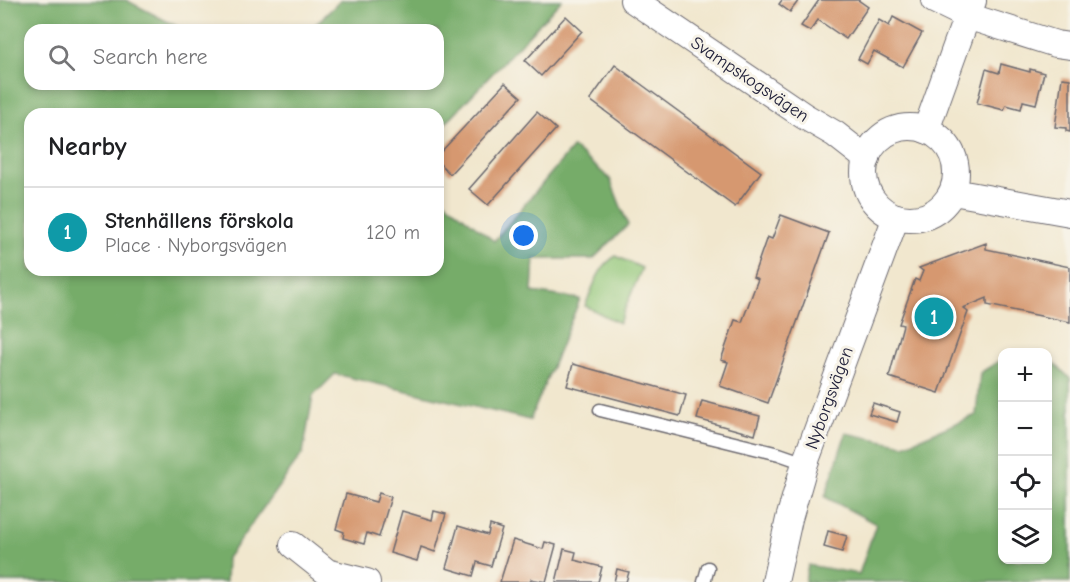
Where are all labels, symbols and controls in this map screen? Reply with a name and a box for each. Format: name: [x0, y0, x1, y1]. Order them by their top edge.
search box: [24, 24, 444, 90]
street label: Svampskogsvägen: [687, 32, 813, 127]
icon: search: [45, 41, 78, 74]
text: Search here: [93, 44, 208, 70]
text: Nearby: [48, 132, 127, 162]
text: Stenhällens förskola: [105, 208, 294, 234]
text: 1: [64, 221, 71, 244]
text: 120 m: [366, 221, 420, 244]
your location: [509, 221, 538, 250]
text: Place · Nyborgsvägen: [105, 234, 287, 257]
pin: 1: [914, 294, 954, 340]
street label: Nyborgsvägen: [801, 344, 858, 452]
map controls: [998, 348, 1052, 564]
button: +: [998, 348, 1052, 402]
button: −: [998, 402, 1052, 456]
button: locate: [998, 456, 1052, 510]
button: layers: [998, 510, 1052, 564]

